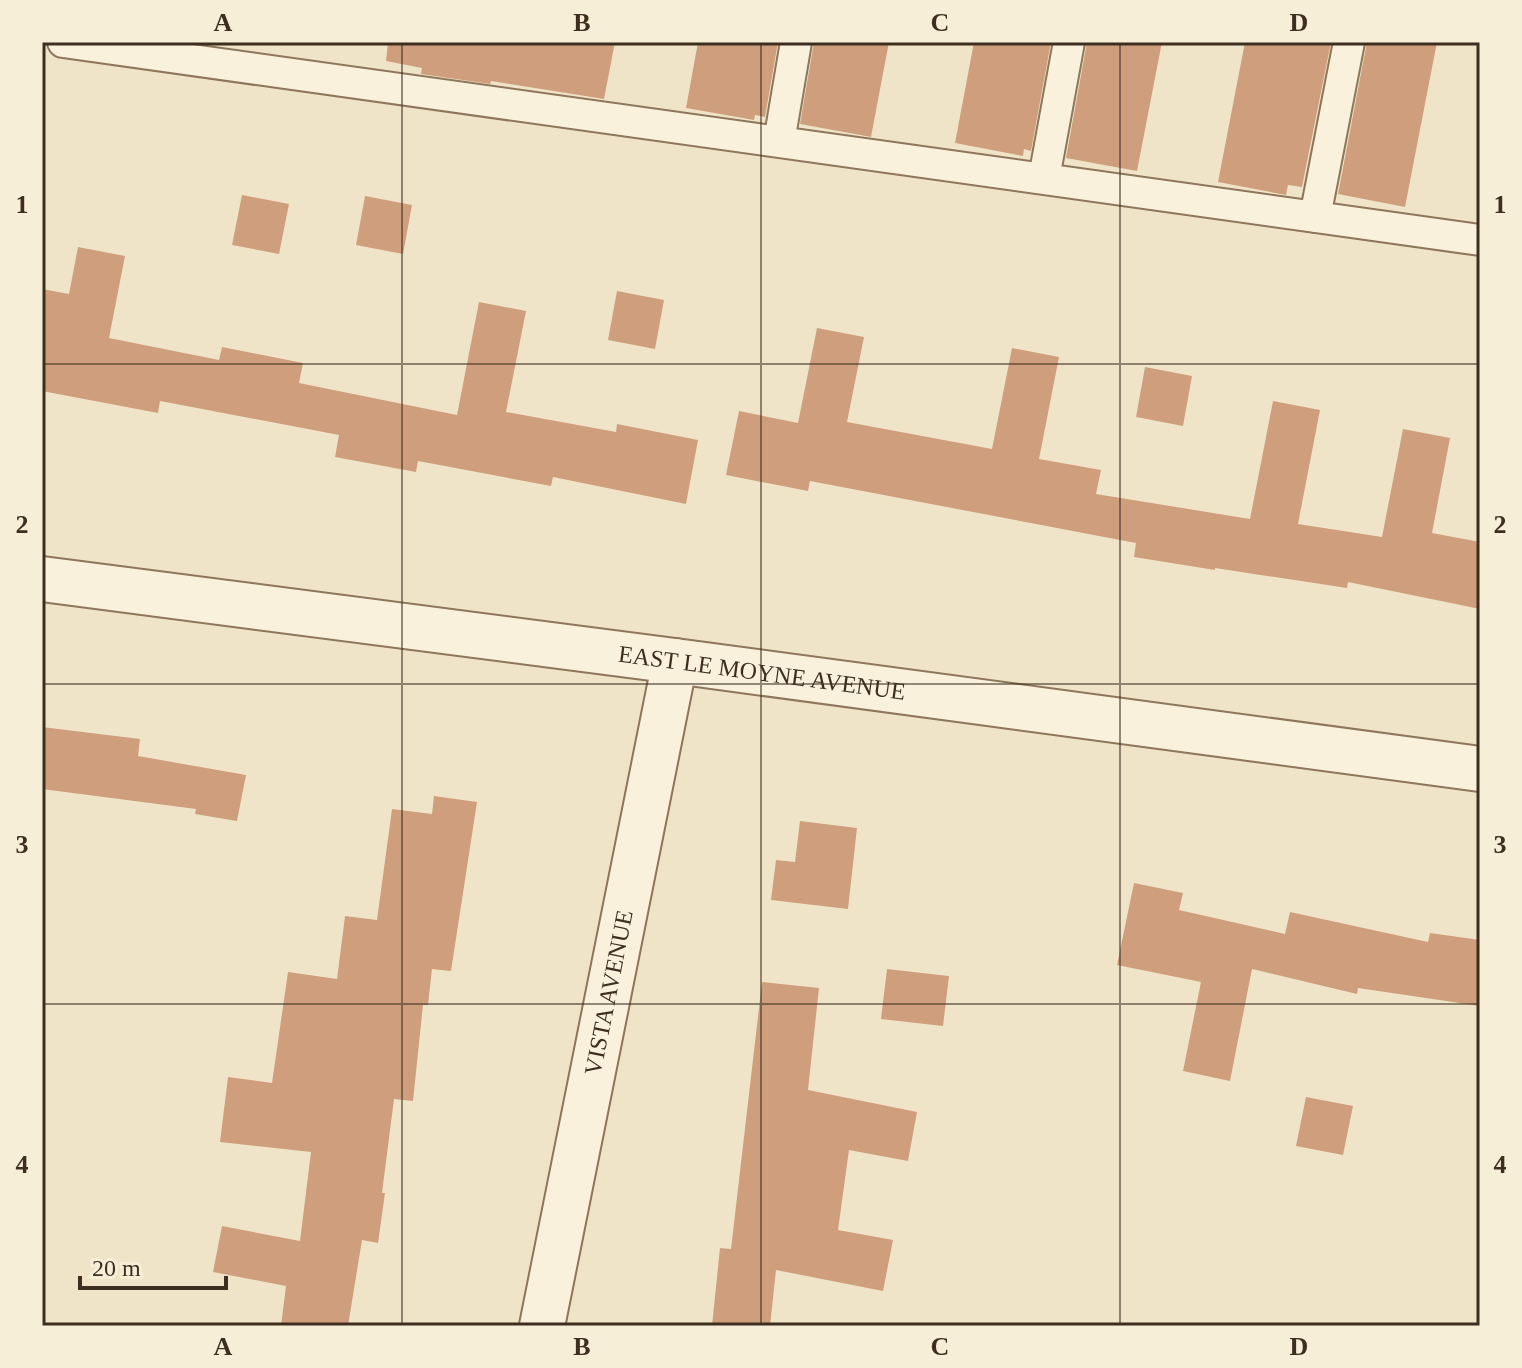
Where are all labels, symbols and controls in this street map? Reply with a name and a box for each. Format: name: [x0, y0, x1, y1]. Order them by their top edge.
text: A: [214, 8, 233, 37]
text: B: [573, 8, 591, 37]
text: C: [931, 8, 949, 37]
text: D: [1290, 8, 1308, 37]
text: 1: [16, 190, 29, 219]
text: 1: [1494, 190, 1507, 219]
text: 2: [16, 510, 29, 539]
text: 2: [1494, 510, 1507, 539]
street label: EAST LE MOYNE AVENUE: [617, 641, 907, 705]
text: 3: [16, 830, 29, 859]
text: 3: [1494, 830, 1507, 859]
street label: VISTA AVENUE: [579, 908, 638, 1077]
text: 4: [16, 1150, 29, 1179]
text: 4: [1494, 1150, 1507, 1179]
scale bar: [80, 1240, 226, 1290]
text: 20 m: [92, 1255, 141, 1281]
text: A: [214, 1332, 233, 1361]
text: B: [573, 1332, 591, 1361]
text: C: [931, 1332, 949, 1361]
text: D: [1290, 1332, 1308, 1361]

